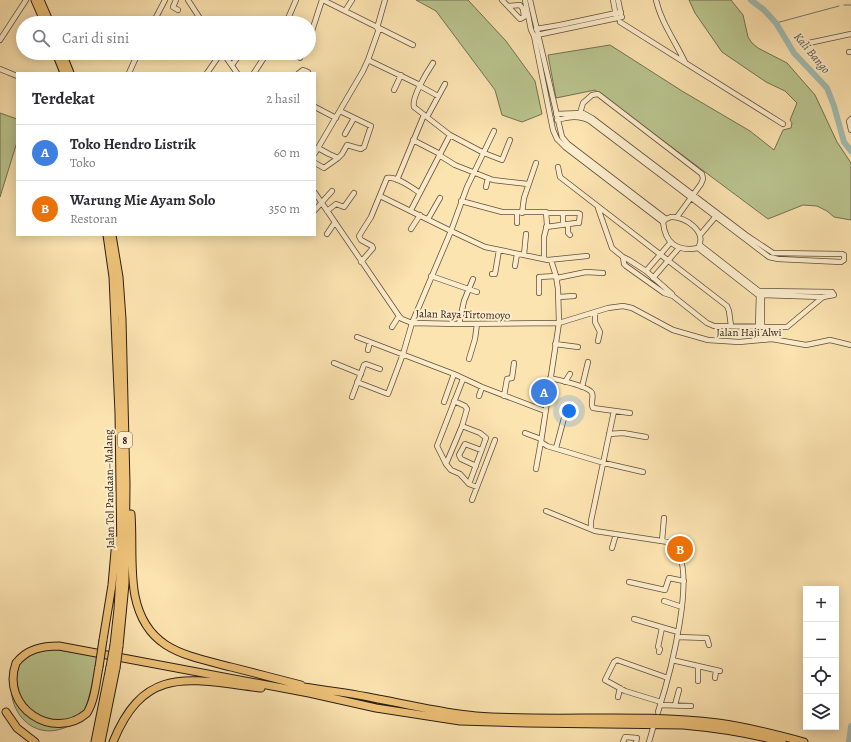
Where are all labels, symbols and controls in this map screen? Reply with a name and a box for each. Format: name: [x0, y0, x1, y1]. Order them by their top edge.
search box: [16, 16, 316, 60]
icon: search: [30, 27, 52, 49]
text: Cari di sini: [62, 28, 129, 48]
water label: Kali Bango: [790, 29, 834, 77]
text: Terdekat: [32, 87, 95, 110]
text: 2 hasil: [266, 90, 300, 107]
text: Toko Hendro Listrik: [70, 134, 196, 154]
text: A: [41, 144, 49, 161]
text: 60 m: [274, 144, 300, 161]
text: Toko: [70, 154, 95, 171]
text: Warung Mie Ayam Solo: [70, 190, 216, 210]
text: B: [41, 200, 49, 217]
text: 350 m: [269, 200, 300, 217]
text: Restoran: [70, 210, 117, 227]
street label: Jalan Raya Tirtomoyo: [416, 306, 511, 323]
street label: Jalan Haji Alwi: [716, 325, 782, 340]
pin: A: [531, 377, 557, 407]
your location: [559, 401, 579, 421]
street label: Jalan Tol Pandaan–Malang: [101, 429, 118, 549]
road number: 8: [118, 432, 132, 448]
pin: B: [667, 534, 693, 564]
map controls: [803, 586, 839, 730]
button: +: [803, 586, 839, 622]
button: −: [803, 622, 839, 658]
button: locate: [803, 658, 839, 694]
button: layers: [803, 694, 839, 730]

